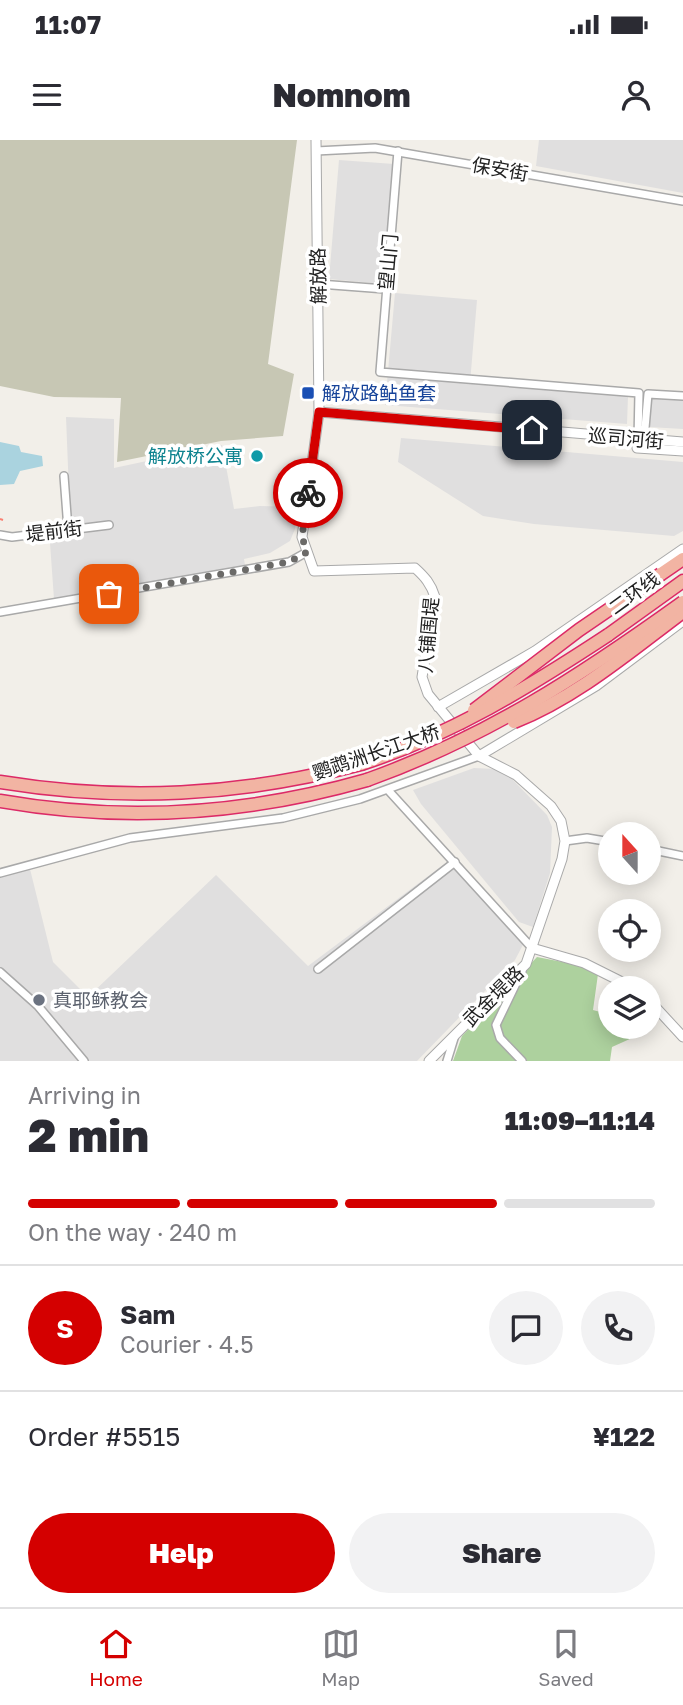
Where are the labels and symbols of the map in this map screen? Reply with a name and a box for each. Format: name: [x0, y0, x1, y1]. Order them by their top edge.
street label: 保安街: [470, 152, 530, 185]
street label: 望山门: [374, 233, 401, 291]
street label: 解放路: [306, 247, 329, 305]
place label: 解放路鲇鱼套: [322, 381, 436, 404]
marker: 解放路鲇鱼套: [300, 385, 316, 401]
pin: [502, 400, 562, 460]
street label: 巡司河街: [587, 423, 665, 452]
place label: 解放桥公寓: [148, 444, 243, 467]
marker: 解放桥公寓: [249, 448, 265, 464]
courier: [273, 458, 343, 528]
street label: 堤前街: [24, 516, 84, 545]
pin: [79, 564, 139, 624]
street label: 二环线: [604, 567, 664, 619]
street label: 八铺围堤: [413, 596, 442, 674]
street label: 鹦鹉洲长江大桥: [309, 719, 442, 784]
north arrow: [598, 822, 662, 886]
street label: 武金堤路: [458, 961, 528, 1031]
place label: 真耶稣教会: [53, 988, 148, 1011]
marker: 真耶稣教会: [31, 992, 47, 1008]

